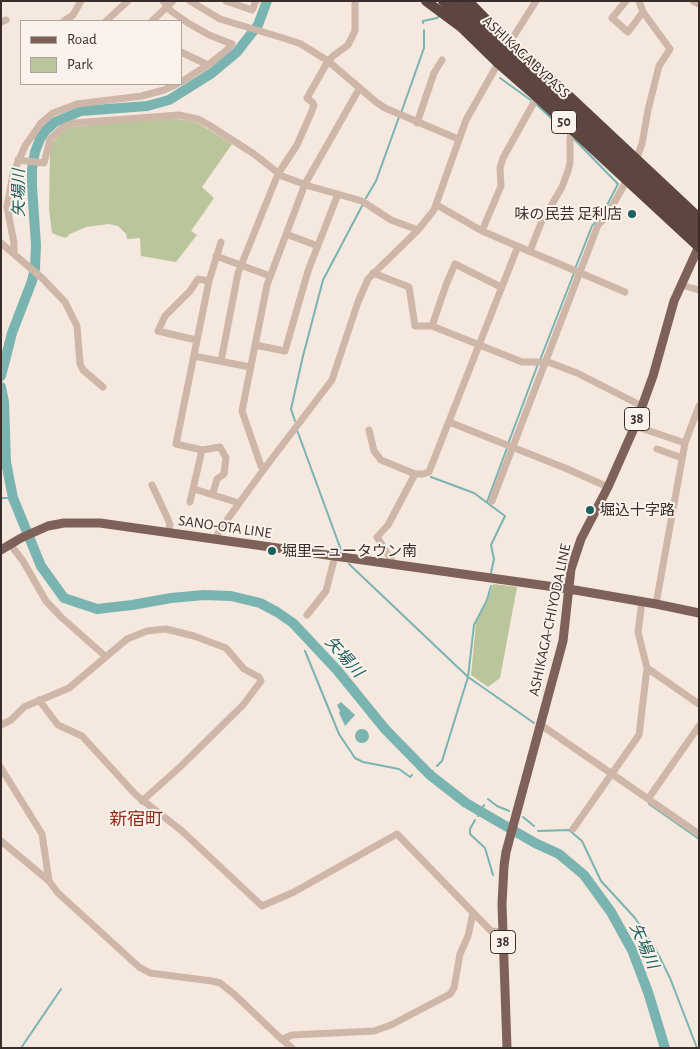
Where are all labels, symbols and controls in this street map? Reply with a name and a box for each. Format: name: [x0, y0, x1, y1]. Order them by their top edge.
street label: ASHIKAGA BYPASS: [479, 12, 573, 102]
legend: [20, 20, 182, 85]
text: Road: [67, 32, 97, 47]
text: Park: [67, 57, 93, 72]
road number: 50: [552, 110, 576, 134]
water label: 矢場川: [9, 169, 29, 217]
place label: 味の民芸 足利店: [515, 205, 622, 223]
marker: 味の民芸 足利店: [626, 208, 638, 220]
road number: 38: [624, 408, 650, 430]
place label: 堀込十字路: [600, 501, 675, 519]
marker: 堀込十字路: [584, 504, 596, 516]
street label: SANO-OTA LINE: [177, 512, 273, 542]
place label: 堀里ニュータウン南: [282, 542, 417, 560]
street label: ASHIKAGA-CHIYODA LINE: [525, 542, 575, 698]
marker: 堀里ニュータウン南: [266, 545, 278, 557]
water label: 矢場川: [321, 633, 367, 681]
district label: 新宿町: [109, 809, 163, 831]
water label: 矢場川: [625, 920, 663, 972]
road number: 38: [490, 930, 516, 954]

